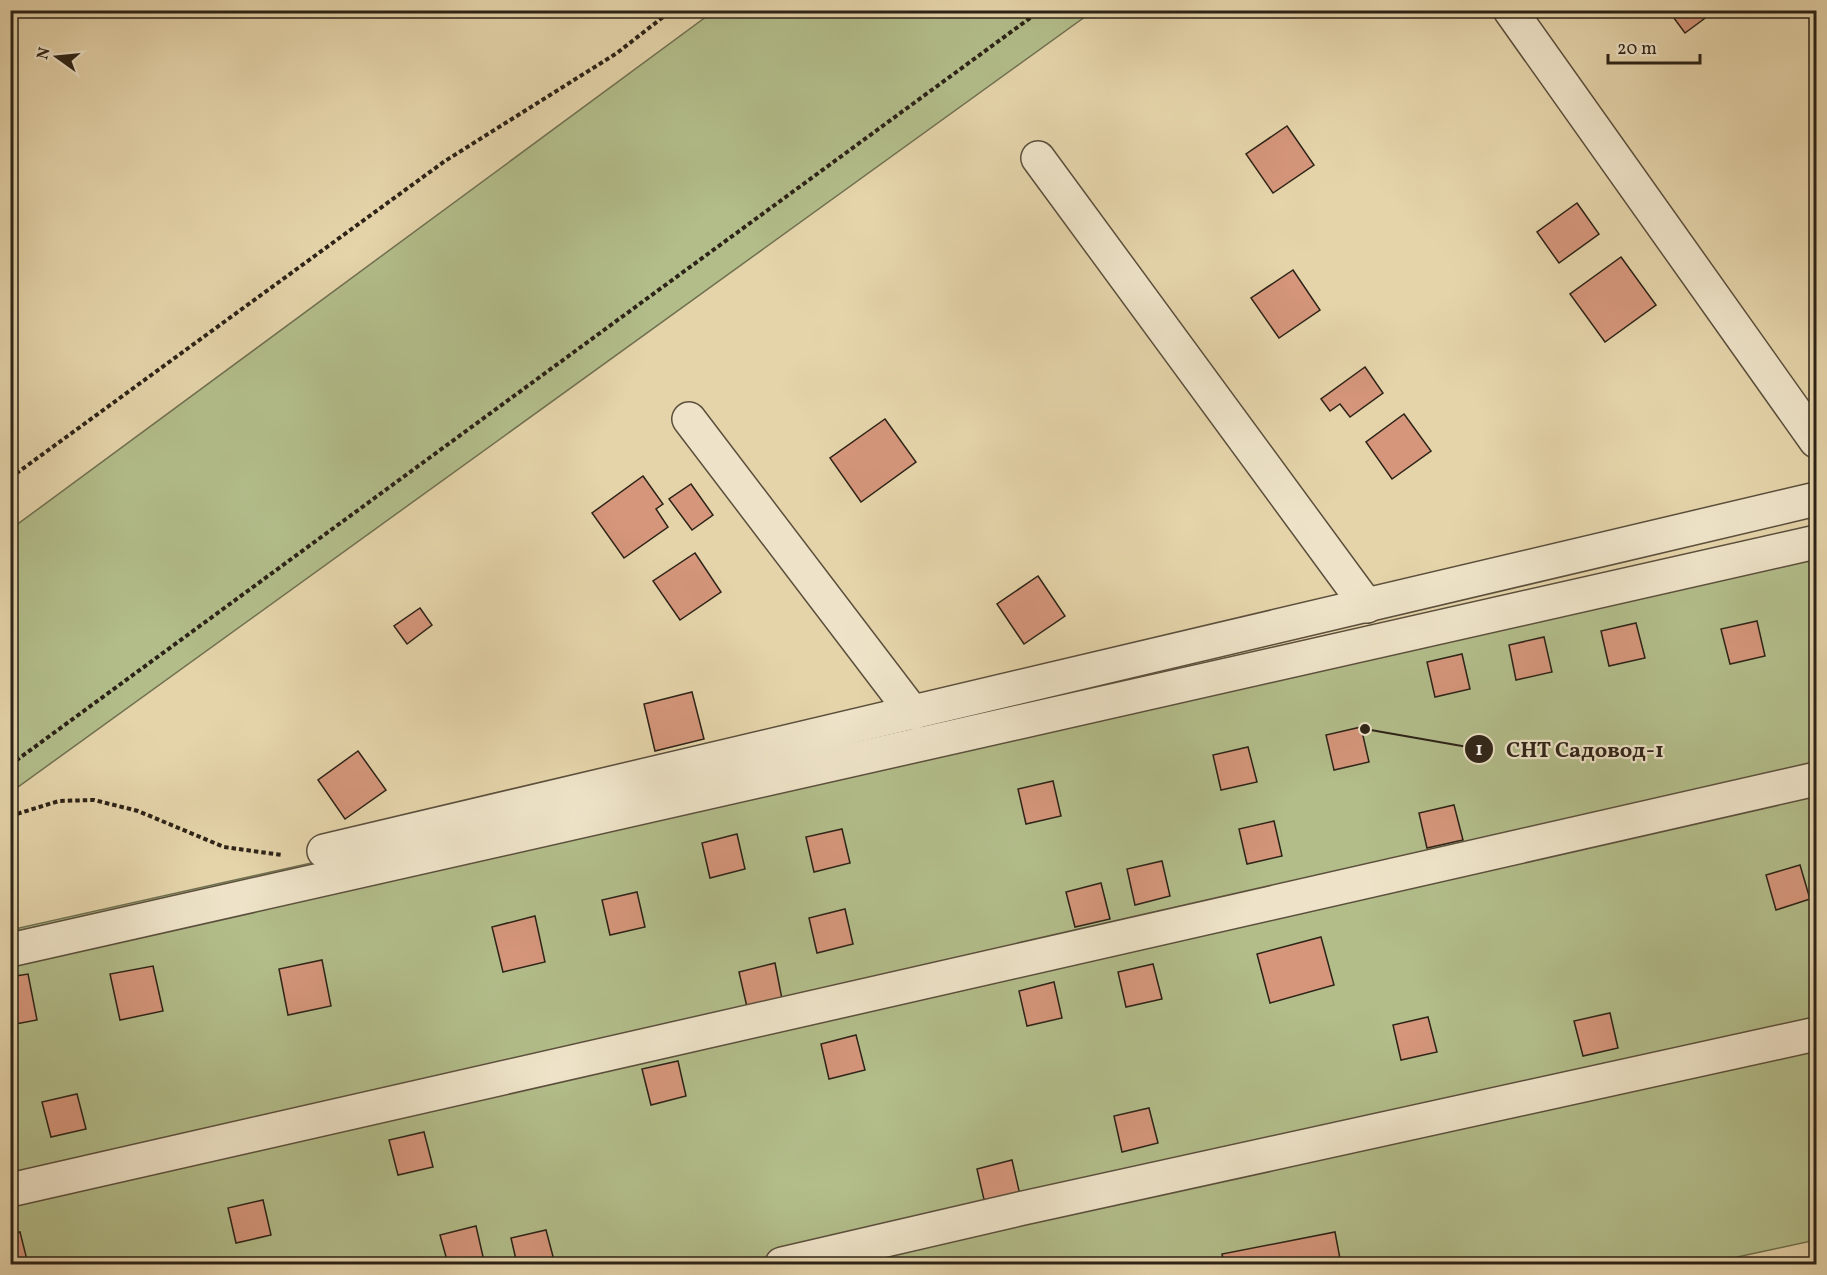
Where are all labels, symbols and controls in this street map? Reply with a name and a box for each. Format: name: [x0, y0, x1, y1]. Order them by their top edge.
north arrow: [27, 27, 87, 87]
scale bar: [1608, 27, 1700, 65]
text: 20 m: [1617, 37, 1657, 62]
text: N: [32, 45, 57, 62]
callout: СНТ Садовод-1: [1464, 729, 1676, 769]
text: СНТ Садовод-1: [1506, 736, 1664, 767]
text: 1: [1475, 738, 1483, 763]

